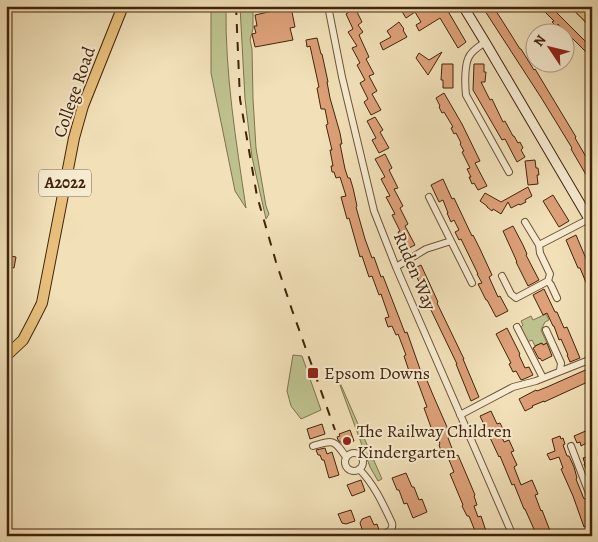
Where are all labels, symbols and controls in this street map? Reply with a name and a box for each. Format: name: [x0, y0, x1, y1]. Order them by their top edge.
north arrow: [526, 22, 576, 72]
text: N: [529, 31, 550, 50]
street label: College Road: [47, 43, 101, 141]
road number: A2022: [39, 170, 91, 197]
street label: Ruden Way: [388, 228, 443, 315]
place label: Epsom Downs: [324, 361, 430, 385]
marker: Epsom Downs: [306, 366, 320, 380]
place label: The Railway Children Kindergarten: [357, 419, 512, 464]
marker: The Railway Children Kindergarten: [341, 435, 353, 447]

